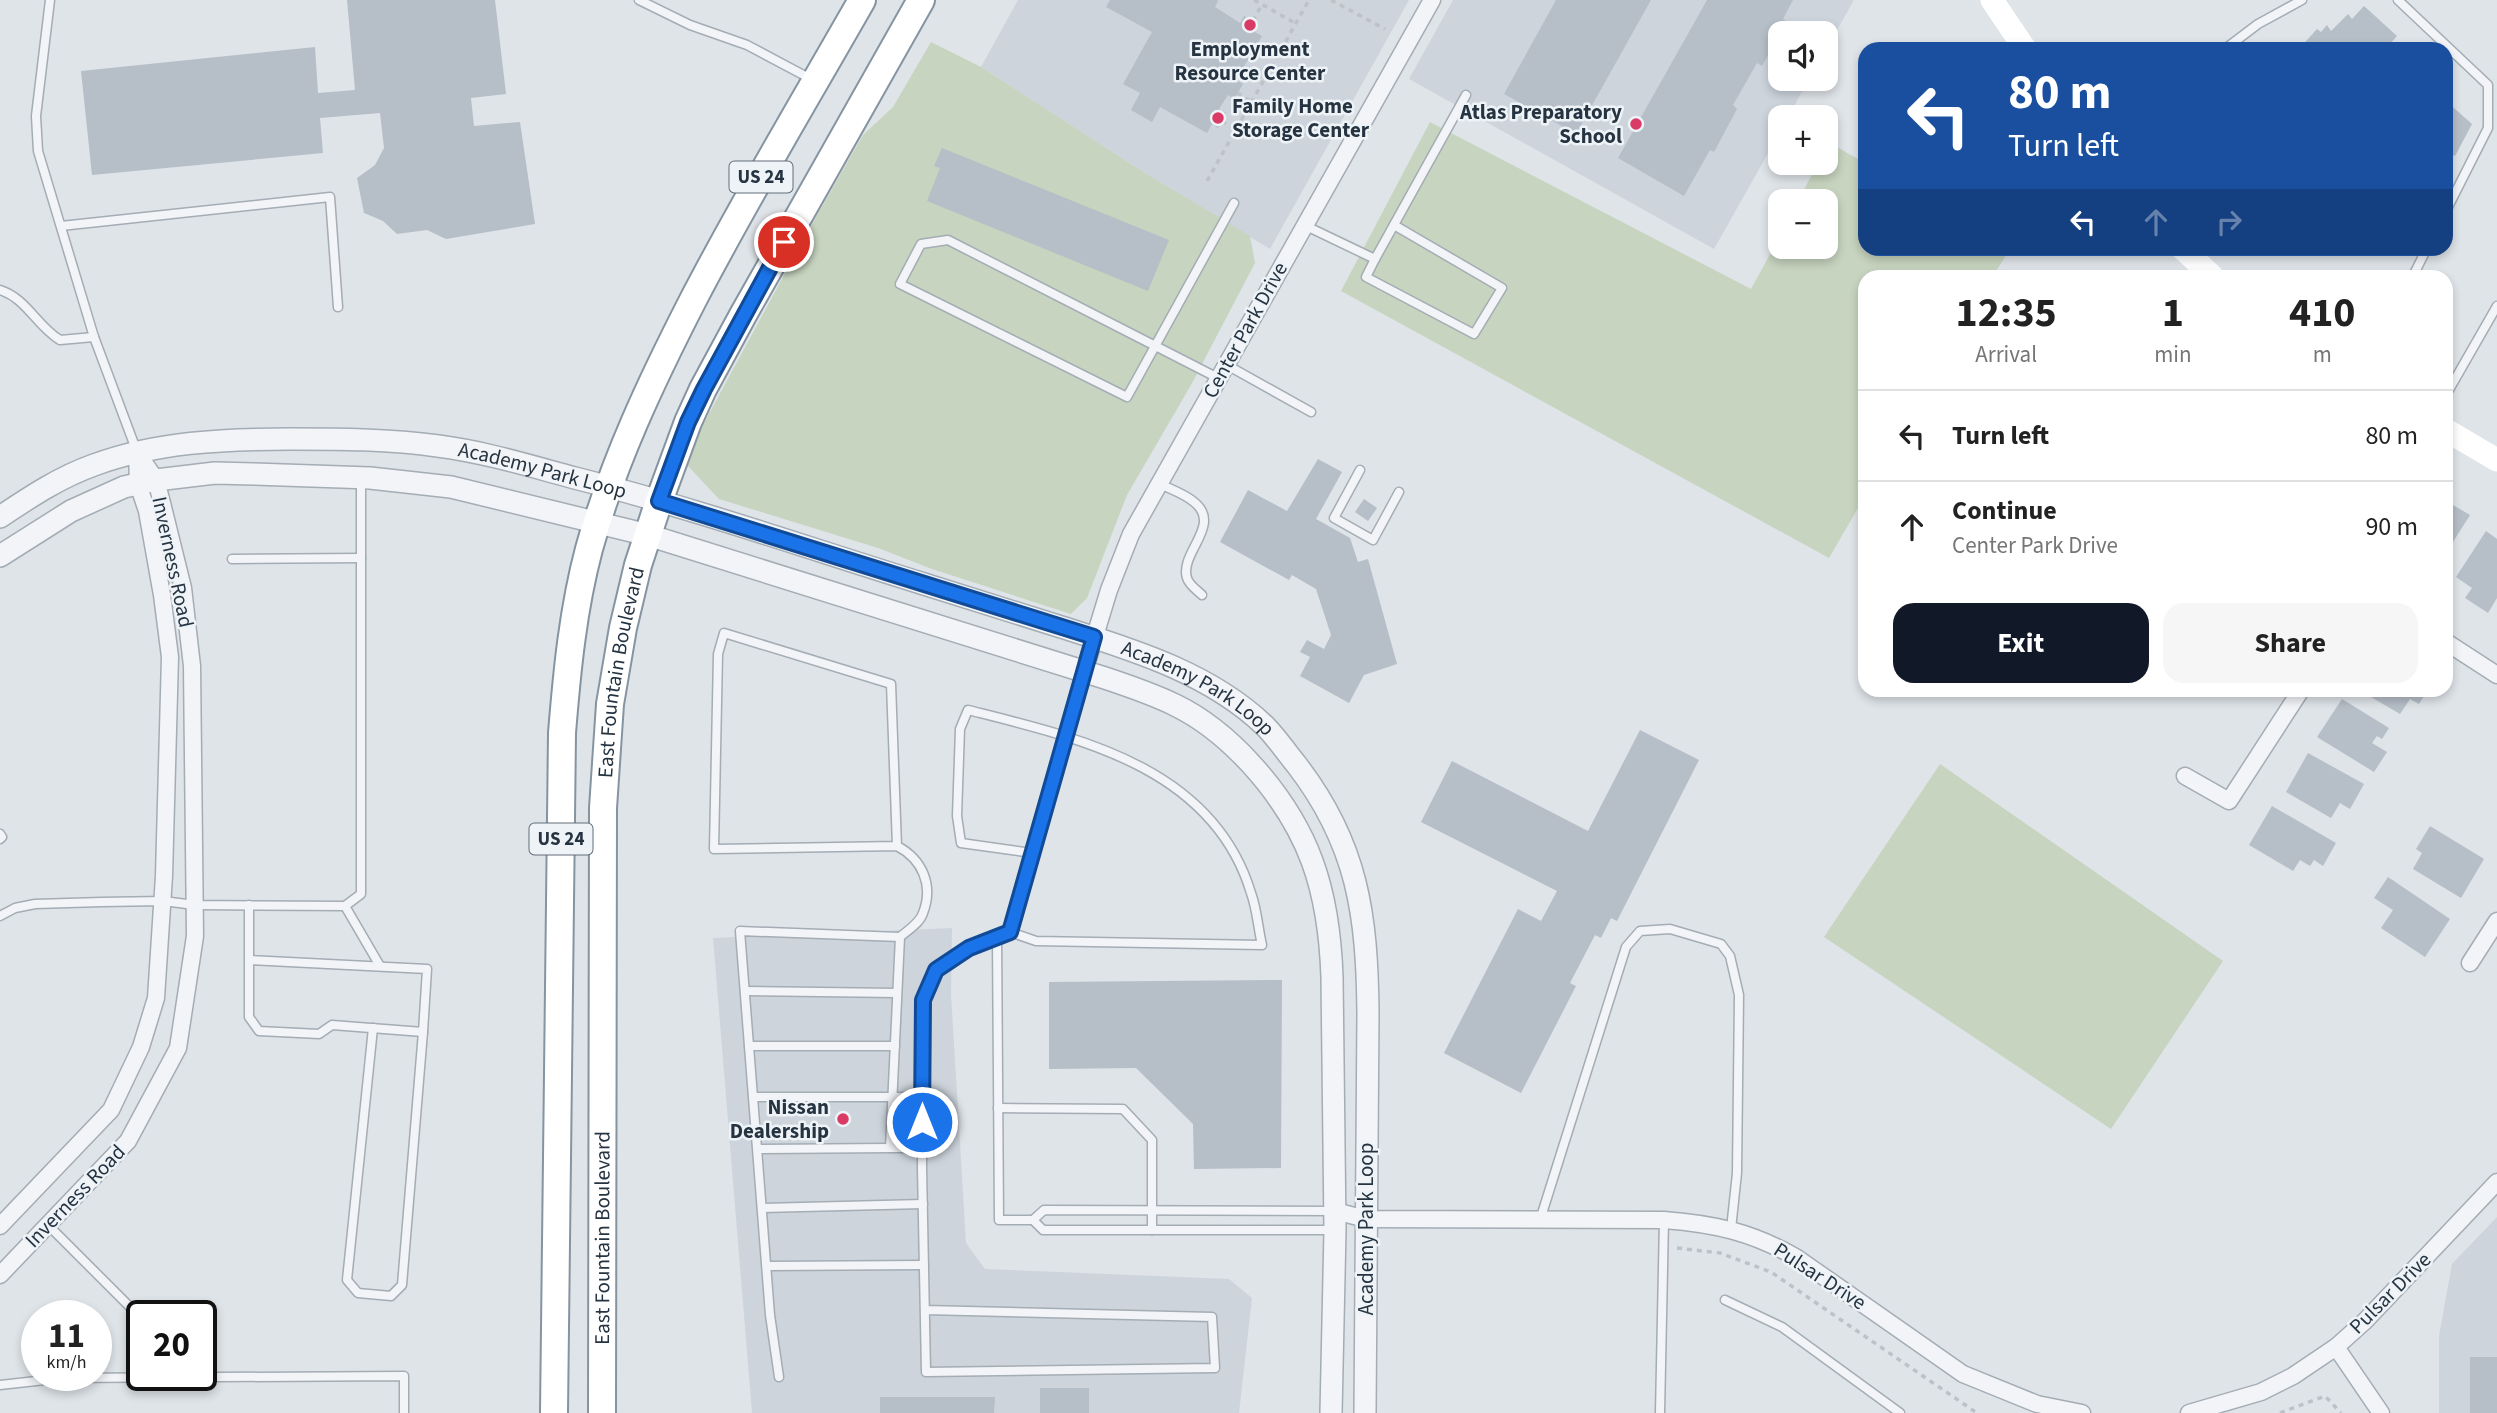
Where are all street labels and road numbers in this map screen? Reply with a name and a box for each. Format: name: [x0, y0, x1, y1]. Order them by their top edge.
road number: US 24: [730, 162, 792, 192]
street label: Center Park Drive: [1195, 256, 1295, 404]
street label: Academy Park Loop: [456, 434, 630, 506]
street label: Inverness Road: [144, 494, 202, 630]
street label: East Fountain Boulevard: [590, 564, 652, 779]
street label: Academy Park Loop: [1117, 633, 1282, 743]
road number: US 24: [530, 824, 592, 854]
street label: East Fountain Boulevard: [587, 1131, 617, 1345]
street label: Inverness Road: [18, 1138, 132, 1254]
street label: Academy Park Loop: [1351, 1143, 1381, 1315]
street label: Pulsar Drive: [1768, 1235, 1872, 1317]
street label: Pulsar Drive: [2342, 1245, 2438, 1341]

